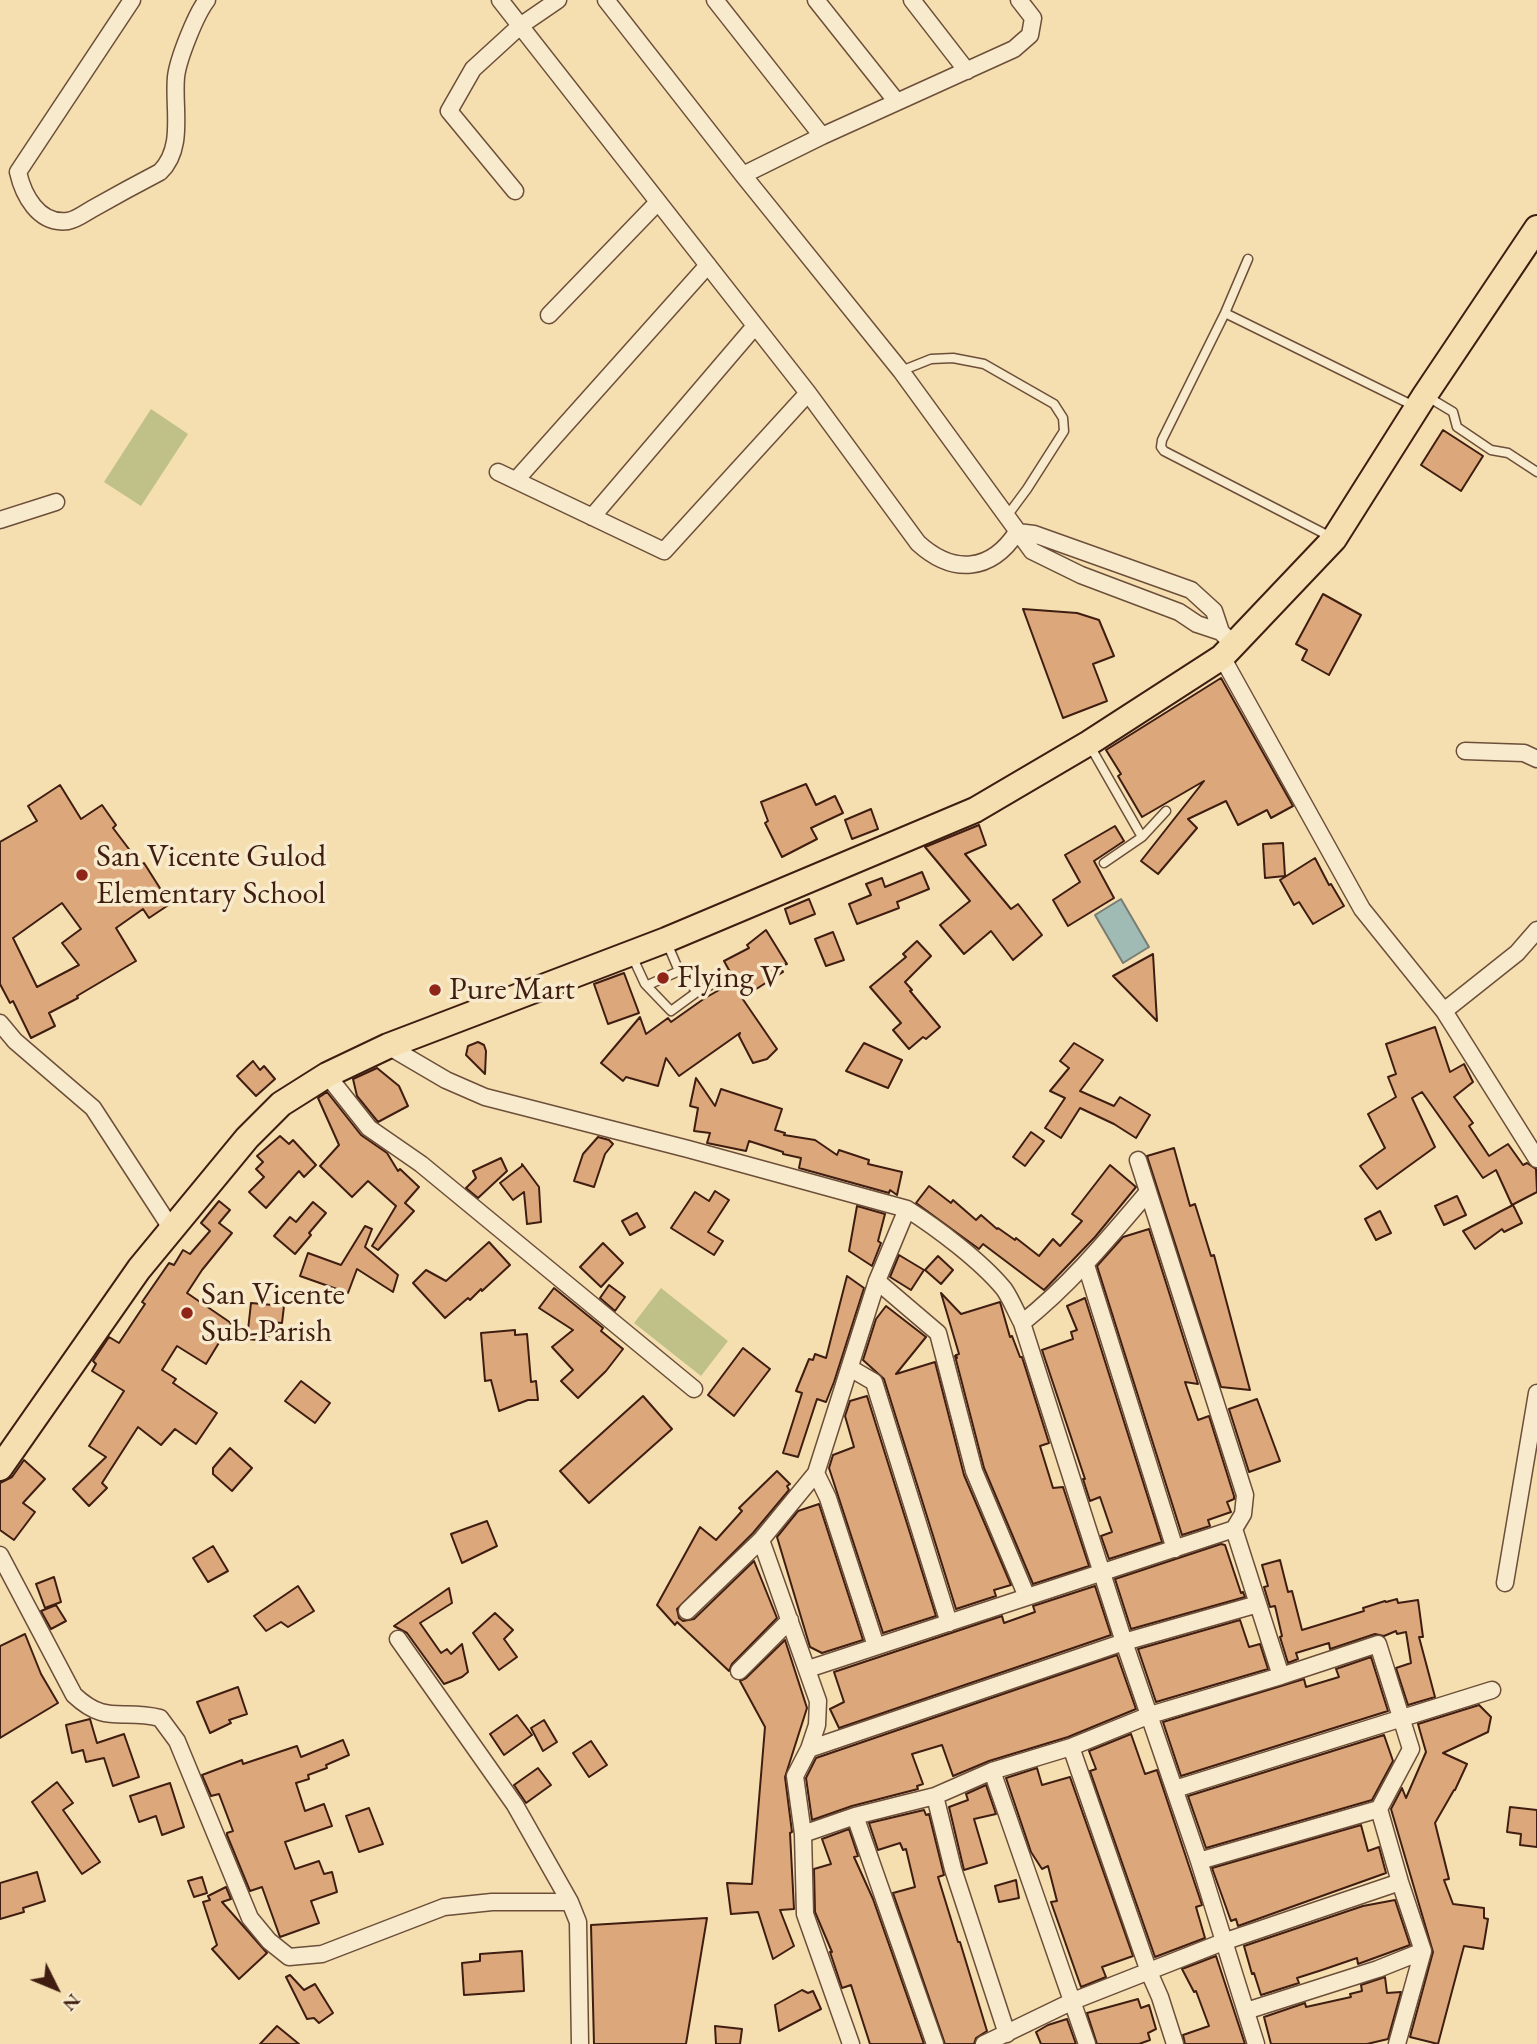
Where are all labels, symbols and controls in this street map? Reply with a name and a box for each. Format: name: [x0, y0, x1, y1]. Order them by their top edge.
place label: San Vicente Gulod Elementary School: [96, 838, 326, 913]
marker: San Vicente Gulod Elementary School: [74, 867, 90, 883]
place label: Flying V: [677, 959, 782, 997]
marker: Flying V: [655, 970, 671, 986]
place label: Pure Mart: [449, 971, 575, 1009]
marker: Pure Mart: [427, 982, 443, 998]
place label: San Vicente Sub-Parish: [201, 1276, 345, 1351]
marker: San Vicente Sub-Parish: [179, 1305, 195, 1321]
north arrow: [21, 1953, 91, 2023]
text: N: [57, 1989, 86, 2017]

